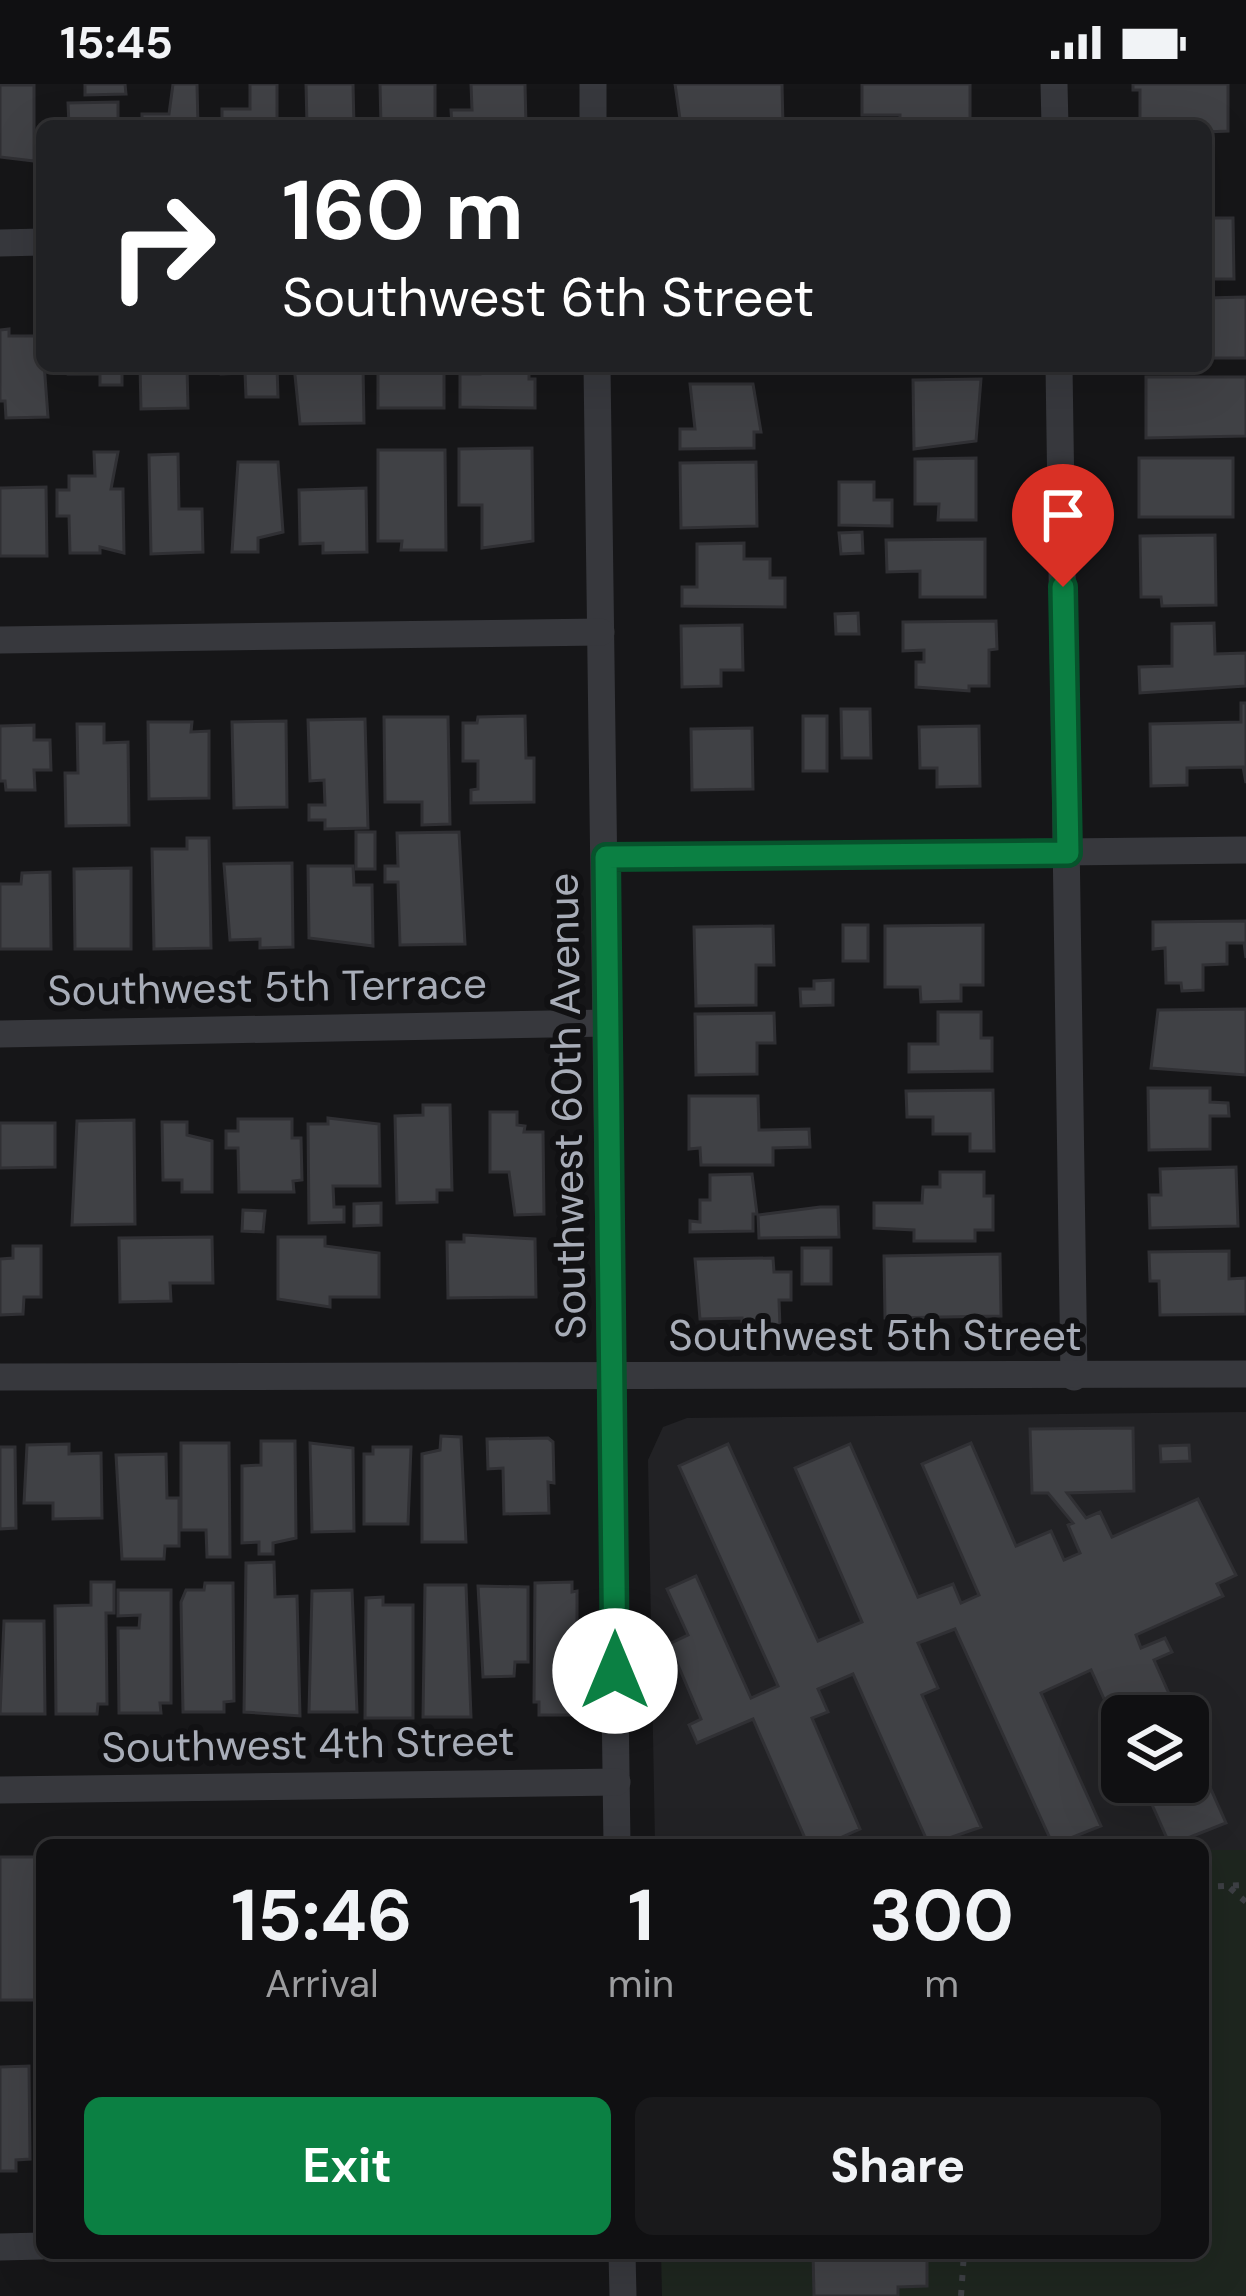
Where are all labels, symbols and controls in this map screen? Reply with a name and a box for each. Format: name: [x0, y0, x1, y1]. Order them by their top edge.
text: 15:45: [60, 13, 173, 72]
text: 160 m: [282, 156, 524, 265]
icon: right: [84, 168, 240, 324]
text: Southwest 6th Street: [282, 262, 814, 333]
pin: [1012, 464, 1114, 587]
icon: arrive: [1030, 482, 1096, 548]
street label: Southwest 60th Avenue: [535, 872, 599, 1340]
street label: Southwest 5th Terrace: [47, 956, 487, 1018]
street label: Southwest 5th Street: [668, 1308, 1082, 1363]
position arrow: [552, 1608, 678, 1734]
map controls: [1101, 1695, 1209, 1803]
button: layers: [1101, 1695, 1209, 1803]
street label: Southwest 4th Street: [101, 1713, 515, 1775]
text: 15:46: [231, 1869, 413, 1962]
text: 1: [628, 1869, 654, 1962]
text: 300: [869, 1869, 1014, 1962]
text: Arrival: [265, 1958, 379, 2009]
text: min: [608, 1958, 674, 2009]
text: m: [924, 1958, 959, 2009]
button: Exit: [84, 2097, 611, 2235]
button: Share: [635, 2097, 1161, 2235]

